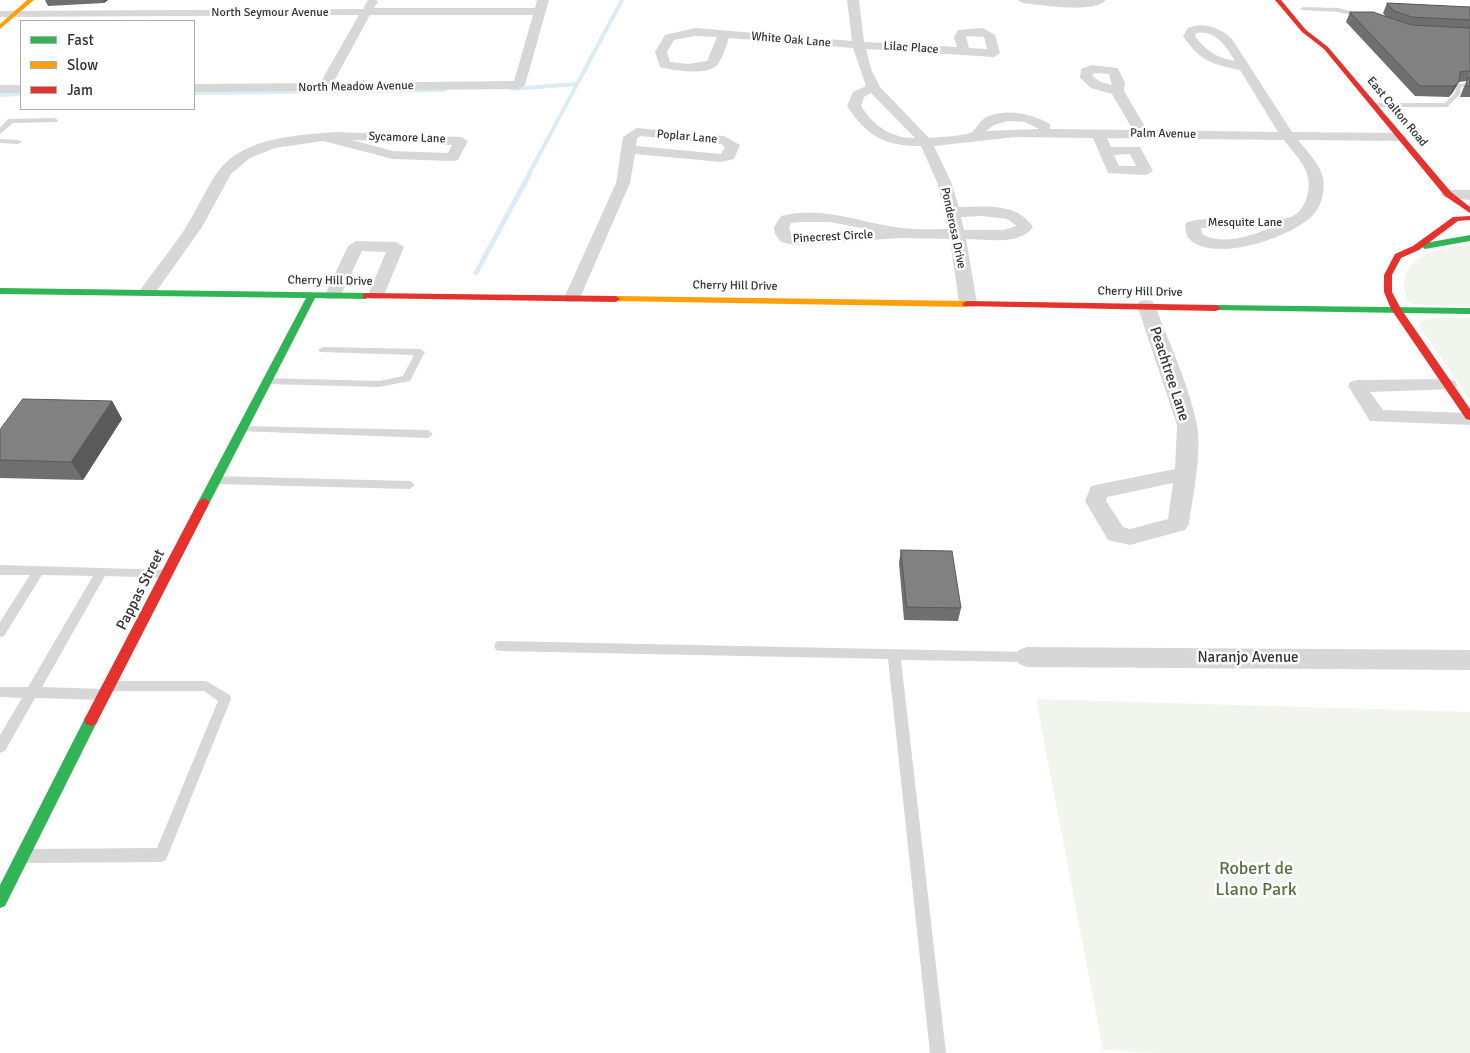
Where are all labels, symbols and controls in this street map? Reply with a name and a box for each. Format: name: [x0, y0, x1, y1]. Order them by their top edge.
street label: North Seymour Avenue: [211, 6, 329, 20]
legend: [20, 20, 195, 110]
street label: White Oak Lane: [751, 29, 831, 51]
text: Fast: [67, 31, 94, 49]
street label: Lilac Place: [883, 39, 939, 57]
text: Slow: [67, 56, 98, 74]
street label: East Calton Road: [1364, 74, 1430, 150]
street label: North Meadow Avenue: [298, 79, 414, 95]
text: Jam: [67, 81, 93, 99]
street label: Palm Avenue: [1130, 126, 1196, 142]
street label: Poplar Lane: [656, 127, 718, 147]
street label: Sycamore Lane: [368, 129, 446, 147]
street label: Ponderosa Drive: [937, 186, 969, 270]
street label: Mesquite Lane: [1208, 216, 1282, 230]
street label: Pinecrest Circle: [793, 228, 873, 246]
street label: Cherry Hill Drive: [287, 273, 373, 289]
street label: Cherry Hill Drive: [692, 278, 778, 294]
street label: Cherry Hill Drive: [1097, 284, 1183, 300]
street label: Peachtree Lane: [1145, 325, 1193, 423]
street label: Pappas Street: [113, 547, 169, 633]
street label: Naranjo Avenue: [1197, 649, 1299, 667]
park label: Robert de Llano Park: [1215, 858, 1297, 901]

